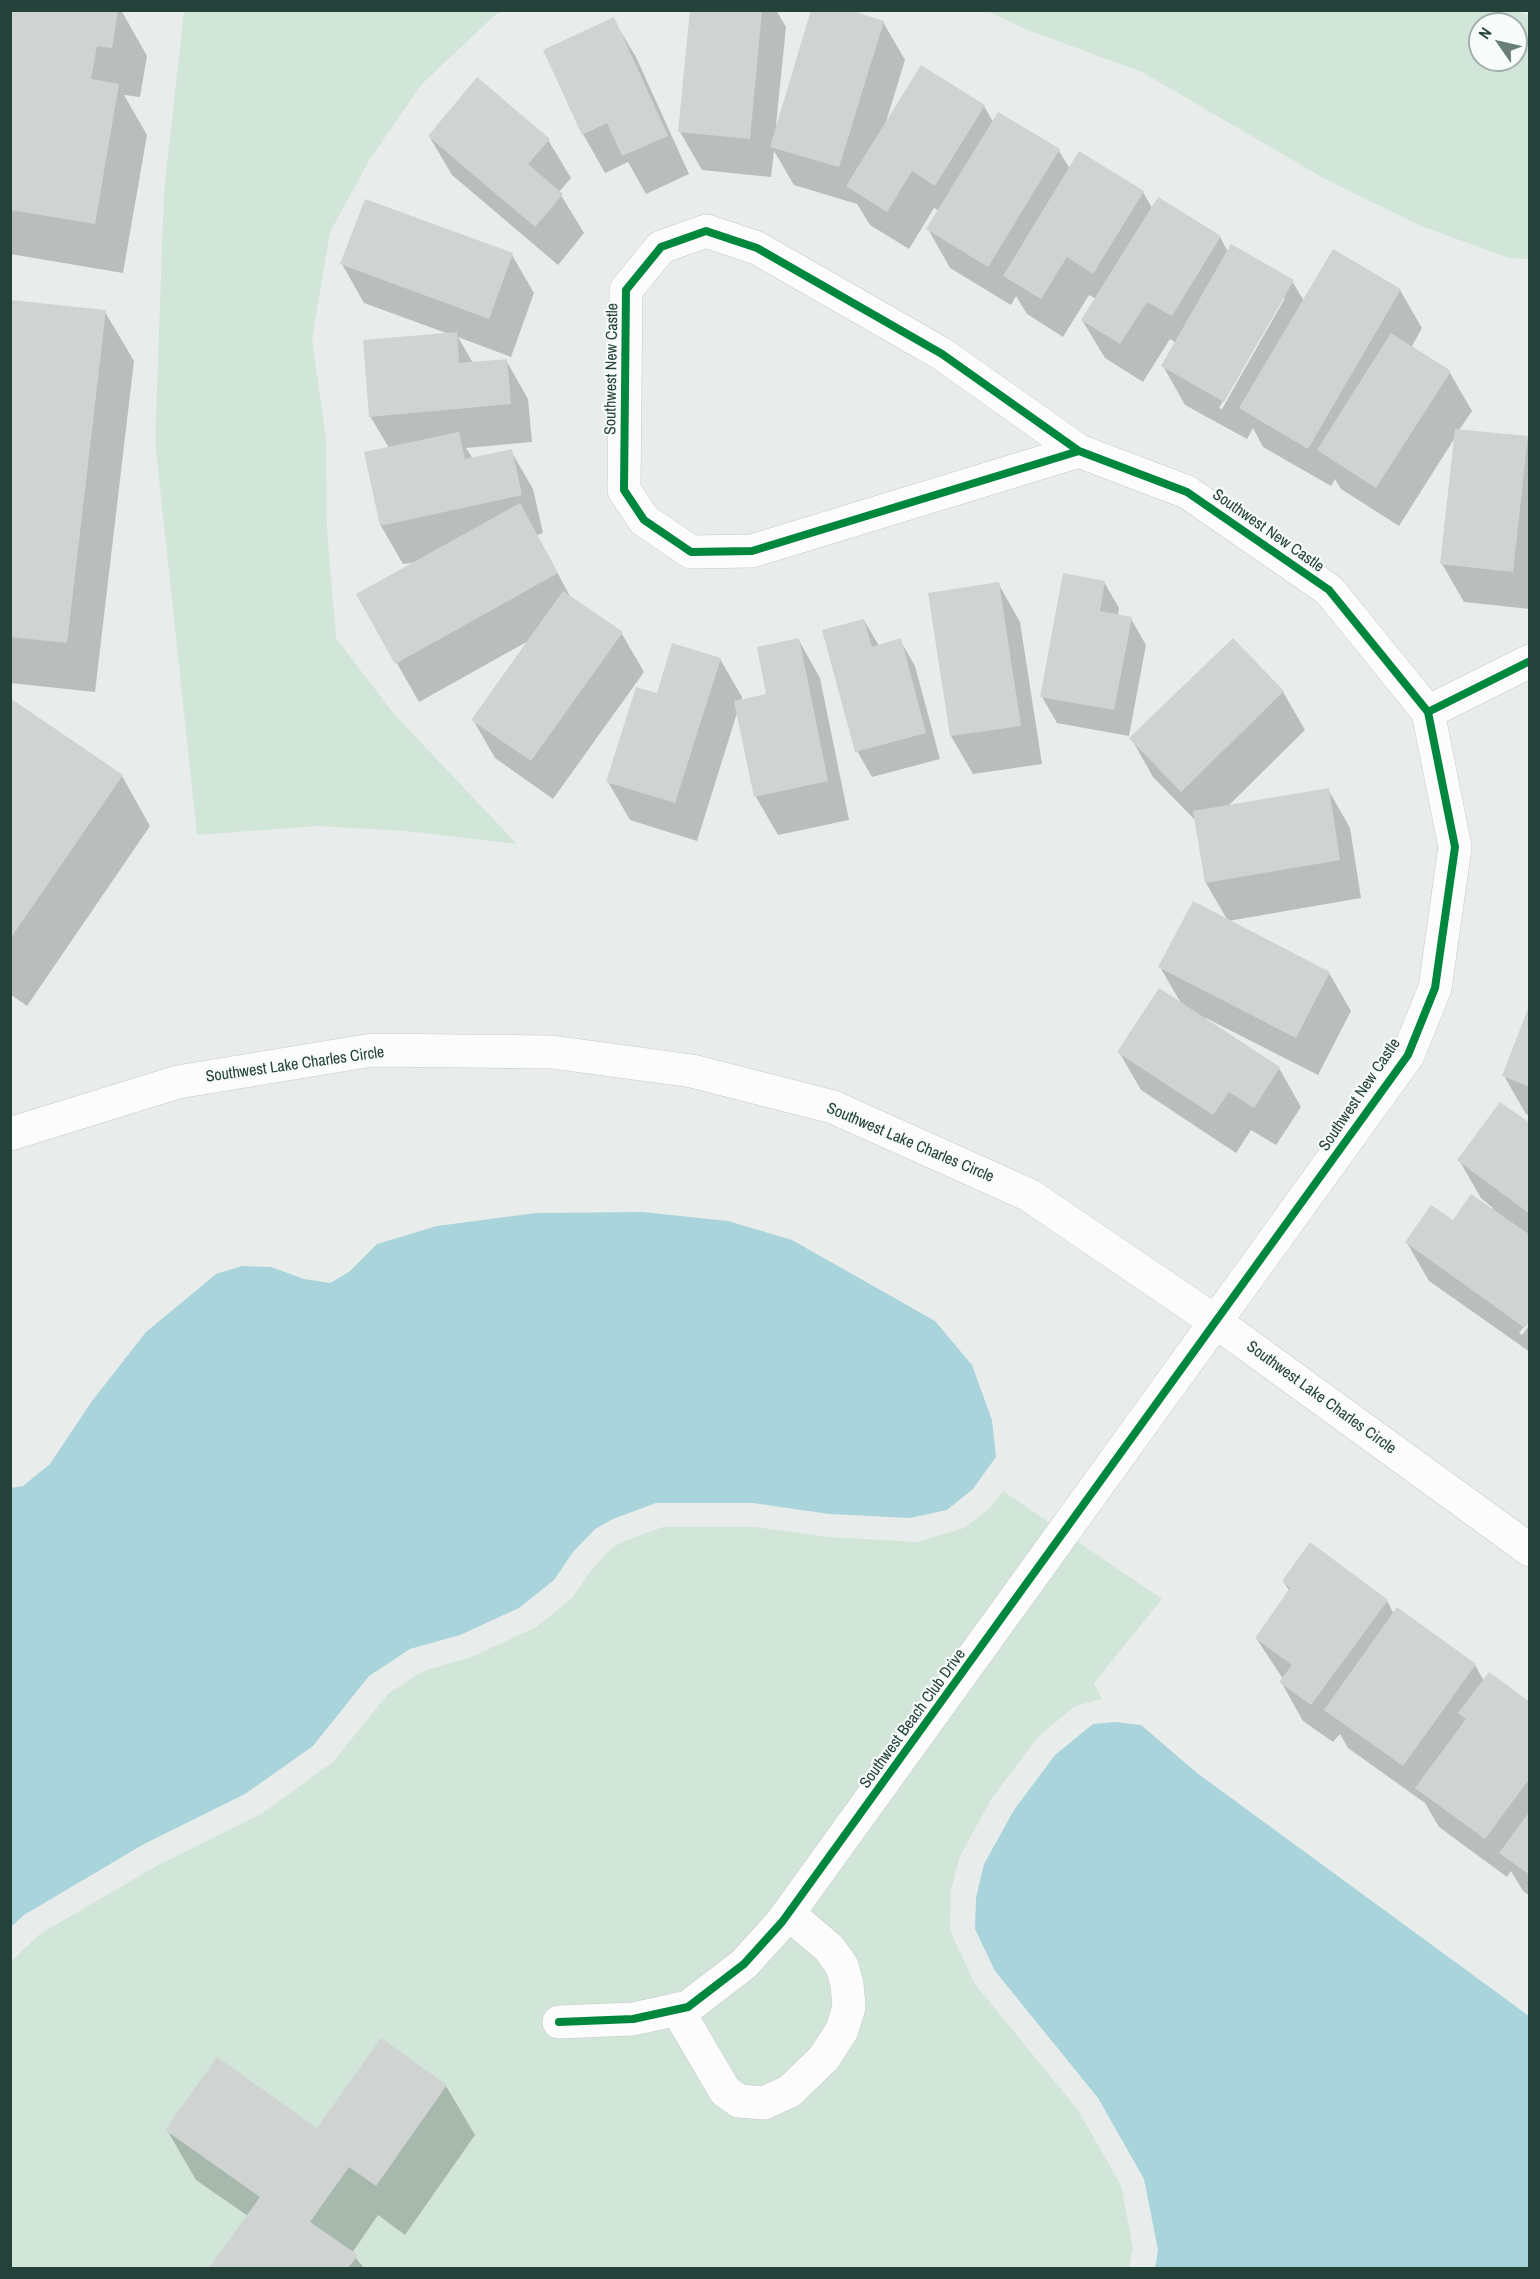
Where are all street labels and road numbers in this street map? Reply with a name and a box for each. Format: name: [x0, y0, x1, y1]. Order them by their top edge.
street label: Southwest New Castle: [601, 303, 623, 435]
street label: Southwest New Castle: [1208, 485, 1328, 577]
street label: Southwest New Castle: [1315, 1035, 1405, 1155]
street label: Southwest Lake Charles Circle: [204, 1043, 386, 1087]
street label: Southwest Lake Charles Circle: [823, 1099, 997, 1187]
street label: Southwest Lake Charles Circle: [1243, 1337, 1399, 1459]
street label: Southwest Beach Club Drive: [856, 1646, 970, 1792]

